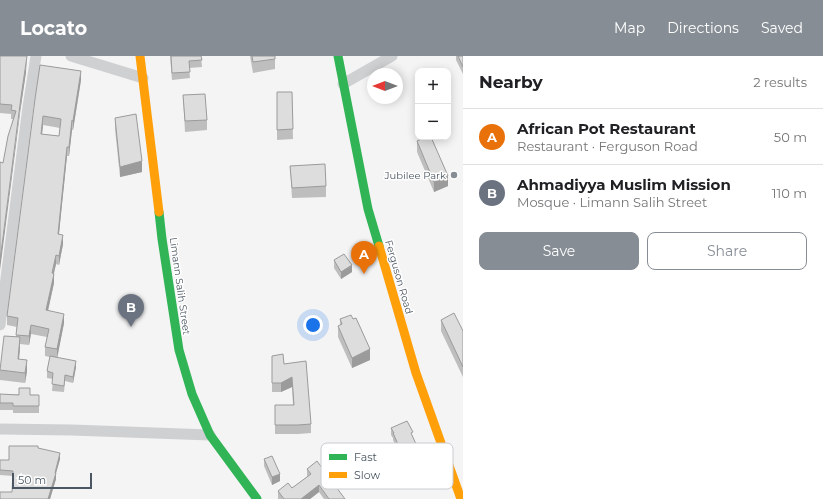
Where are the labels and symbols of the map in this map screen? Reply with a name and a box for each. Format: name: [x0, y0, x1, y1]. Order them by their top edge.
north arrow: [367, 68, 403, 104]
place label: Jubilee Park: [384, 169, 446, 182]
marker: Jubilee Park: [449, 170, 459, 180]
street label: Limann Salih Street: [167, 236, 193, 336]
street label: Ferguson Road: [382, 239, 416, 315]
pin: A: [351, 241, 377, 274]
pin: B: [118, 294, 144, 327]
your location: [303, 315, 323, 335]
legend: [321, 443, 453, 489]
text: Fast: [354, 450, 378, 464]
text: Slow: [354, 468, 380, 482]
scale bar: [12, 471, 92, 490]

